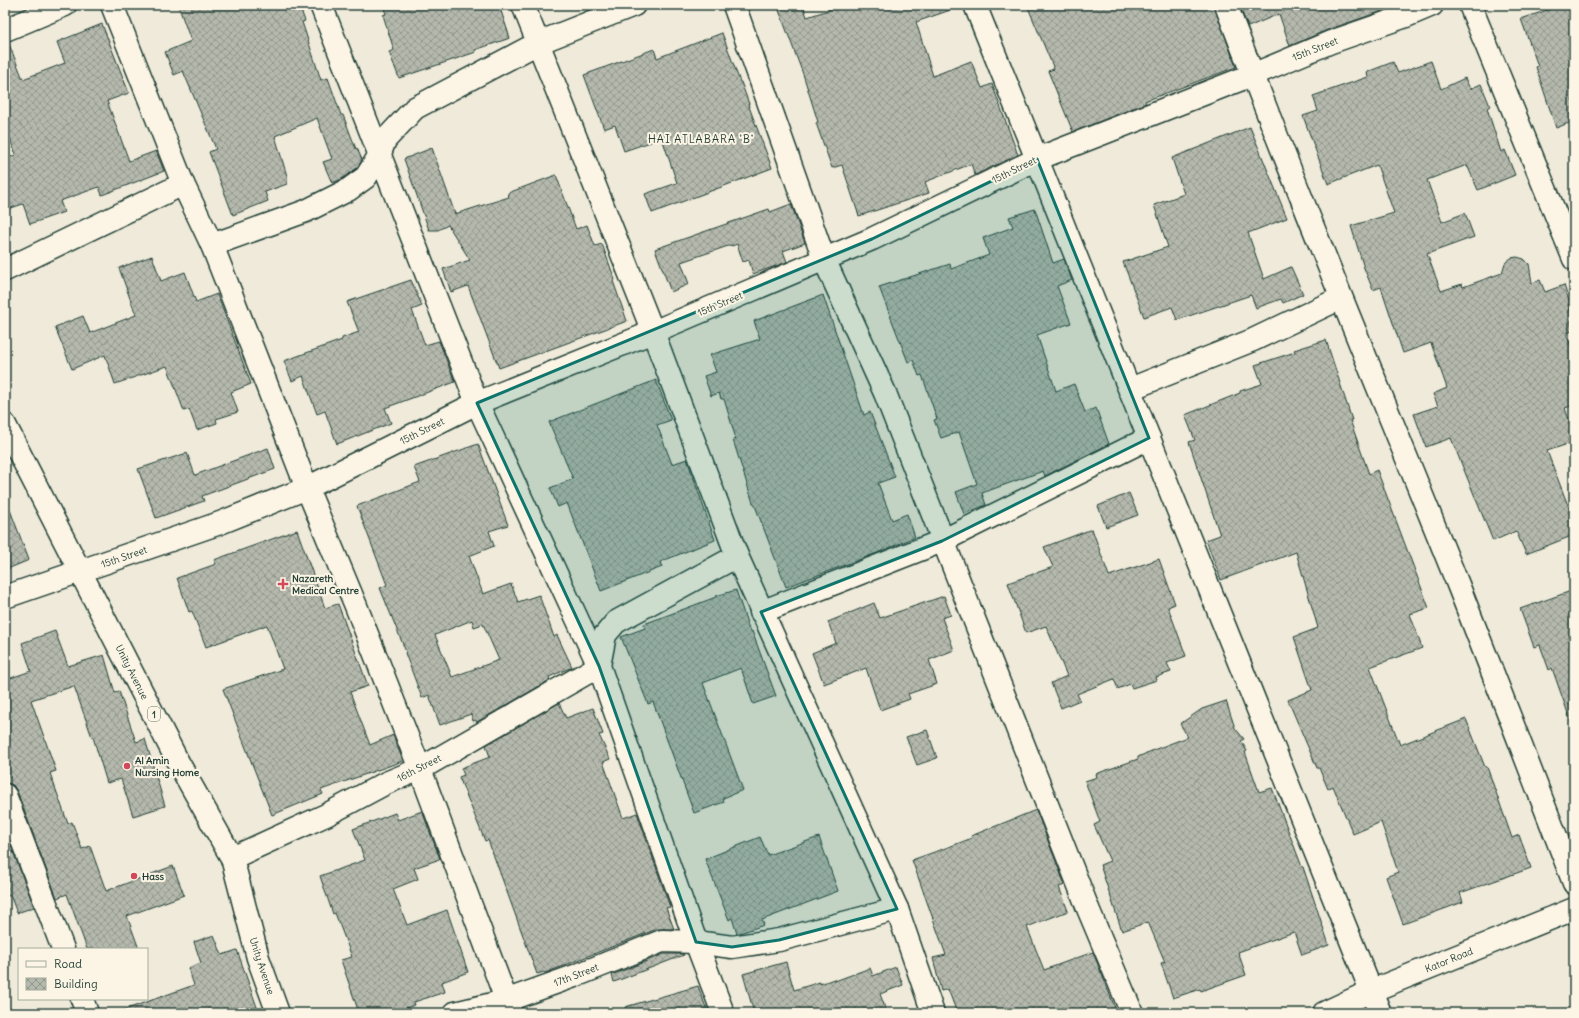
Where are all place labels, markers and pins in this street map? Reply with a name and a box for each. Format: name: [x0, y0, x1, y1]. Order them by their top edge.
place label: Nazareth Medical Centre: [292, 572, 359, 597]
marker: Nazareth Medical Centre: [277, 578, 289, 590]
place label: Al Amin Nursing Home: [135, 754, 200, 779]
marker: Al Amin Nursing Home: [122, 761, 132, 771]
place label: Hass: [142, 870, 164, 883]
marker: Hass: [129, 871, 139, 881]

